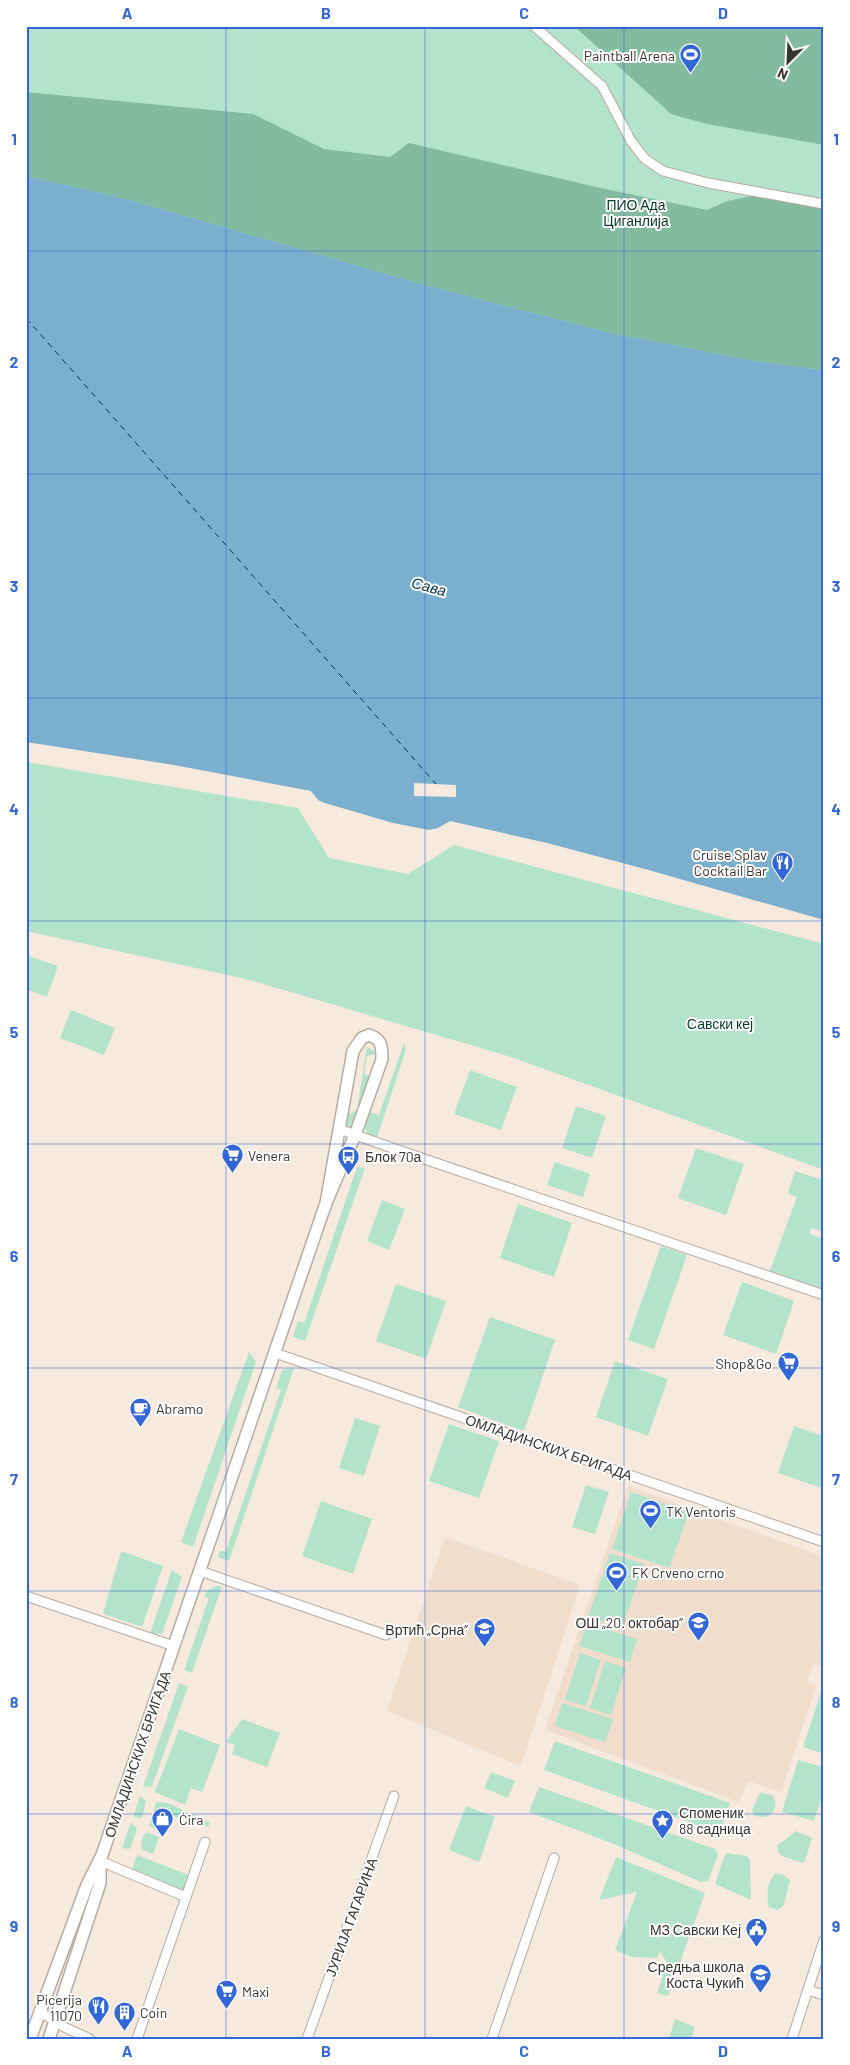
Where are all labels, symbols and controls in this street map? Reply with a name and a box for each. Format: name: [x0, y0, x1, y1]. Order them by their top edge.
text: A: [122, 3, 133, 22]
text: B: [321, 3, 331, 22]
text: C: [519, 3, 529, 22]
text: D: [718, 3, 728, 22]
north arrow: [762, 38, 812, 88]
sports icon: Paintball Arena: [679, 43, 703, 74]
place label: Paintball Arena: [584, 47, 675, 64]
text: N: [775, 65, 790, 84]
text: 1: [11, 129, 17, 148]
text: 1: [833, 129, 839, 148]
park label: ПИО Ада Циганлија: [603, 196, 669, 229]
text: 2: [10, 352, 19, 371]
text: 2: [832, 352, 841, 371]
water label: Сава: [410, 573, 448, 599]
text: 3: [10, 576, 18, 595]
text: 3: [832, 576, 840, 595]
text: 4: [9, 799, 19, 818]
text: 4: [831, 799, 841, 818]
place label: Cruise Splav Cocktail Bar: [692, 846, 767, 879]
restaurant icon: Cruise Splav Cocktail Bar: [771, 850, 795, 881]
park label: Савски кеј: [687, 1015, 753, 1032]
text: 5: [10, 1022, 19, 1041]
text: 5: [832, 1022, 841, 1041]
supermarket icon: Venera: [220, 1143, 244, 1174]
bus stop icon: Блок 70а: [337, 1144, 361, 1175]
place label: Venera: [248, 1147, 290, 1164]
place label: Блок 70а: [365, 1148, 422, 1165]
text: 6: [10, 1246, 19, 1265]
text: 6: [832, 1246, 841, 1265]
supermarket icon: Shop&Go: [776, 1351, 800, 1382]
place label: Shop&Go: [716, 1355, 772, 1372]
cafe icon: Abramo: [128, 1396, 152, 1427]
place label: Abramo: [156, 1400, 203, 1417]
street label: ОМЛАДИНСКИХ БРИГАДА: [463, 1410, 635, 1484]
text: 7: [10, 1469, 18, 1488]
text: 7: [832, 1469, 840, 1488]
sports icon: TK Ventoris: [638, 1499, 662, 1530]
place label: TK Ventoris: [666, 1503, 736, 1520]
sports icon: FK Crveno crno: [604, 1560, 628, 1591]
place label: FK Crveno crno: [632, 1564, 725, 1581]
school or university icon: ОШ „20. октобар”: [687, 1610, 711, 1641]
place label: ОШ „20. октобар”: [575, 1614, 683, 1631]
school or university icon: Вртић „Срна”: [472, 1617, 496, 1648]
place label: Вртић „Срна”: [385, 1621, 468, 1638]
street label: ОМЛАДИНСКИХ БРИГАДА: [100, 1668, 174, 1840]
text: 8: [10, 1692, 19, 1711]
text: 8: [832, 1692, 841, 1711]
place label: Споменик 88 садница: [679, 1804, 751, 1837]
shop icon: Ćira: [151, 1807, 175, 1838]
place icon: Споменик 88 садница: [651, 1808, 675, 1839]
place label: Ćira: [179, 1811, 203, 1828]
street label: ЈУРИЈА ГАГАРИНА: [322, 1855, 381, 1979]
text: 9: [10, 1916, 18, 1935]
text: 9: [832, 1916, 840, 1935]
public building icon: МЗ Савски Кеј: [745, 1917, 769, 1948]
place label: МЗ Савски Кеј: [650, 1921, 741, 1938]
place label: Средња школа Коста Чукић: [648, 1958, 744, 1991]
school or university icon: Средња школа Коста Чукић: [748, 1962, 772, 1993]
supermarket icon: Maxi: [214, 1979, 238, 2010]
place label: Maxi: [242, 1983, 269, 2000]
place label: Picerija 11070: [36, 1991, 82, 2024]
restaurant icon: Picerija 11070: [86, 1995, 110, 2026]
building icon: Coin: [112, 2000, 136, 2031]
place label: Coin: [140, 2004, 167, 2021]
text: A: [122, 2041, 133, 2060]
text: B: [321, 2041, 331, 2060]
text: C: [519, 2041, 529, 2060]
text: D: [718, 2041, 728, 2060]

